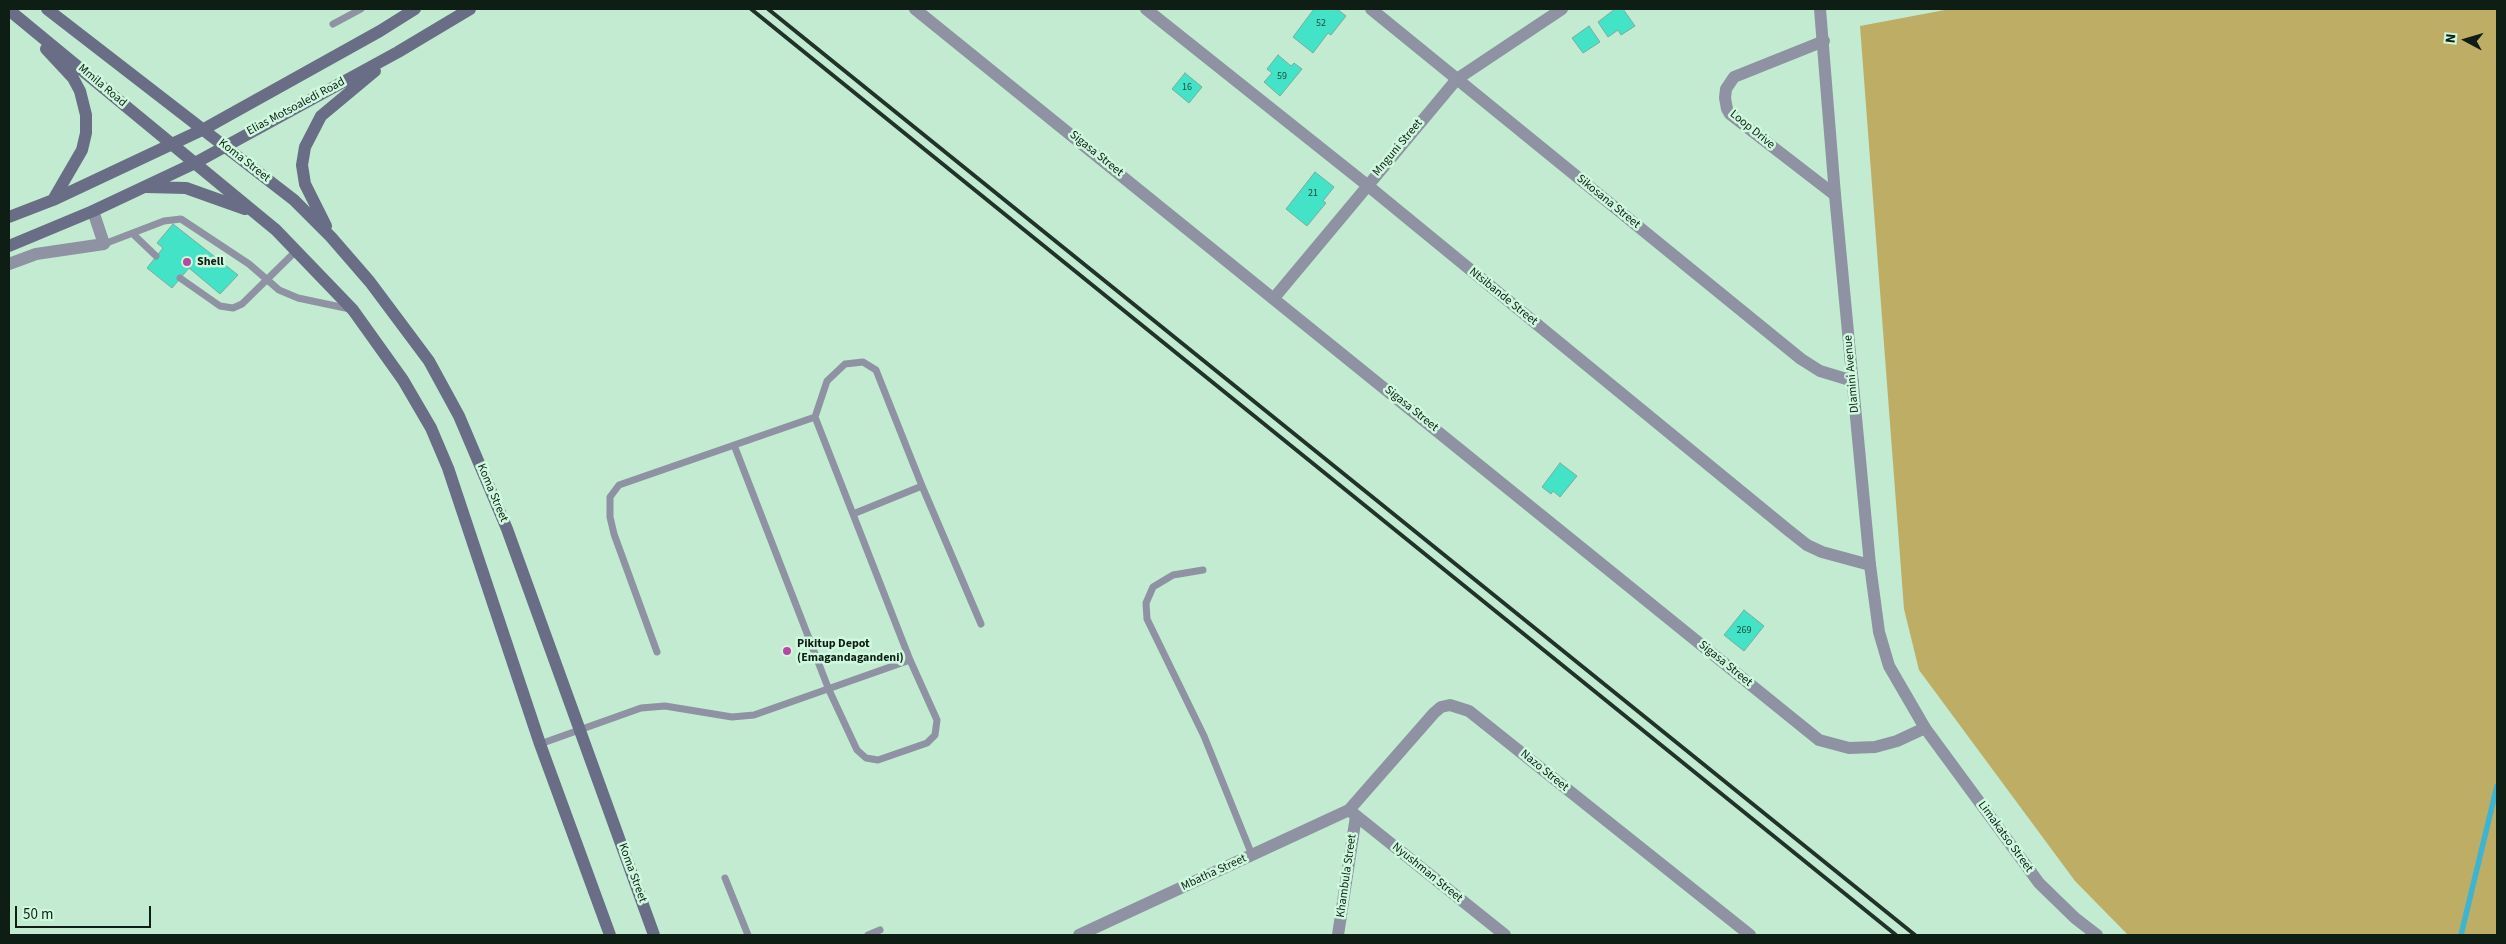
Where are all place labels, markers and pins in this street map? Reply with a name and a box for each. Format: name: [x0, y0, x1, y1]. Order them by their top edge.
place label: Shell: [197, 255, 224, 269]
marker: Shell: [181, 256, 193, 268]
place label: Pikitup Depot (Emagandagandeni): [797, 637, 904, 665]
marker: Pikitup Depot (Emagandagandeni): [781, 645, 793, 657]

